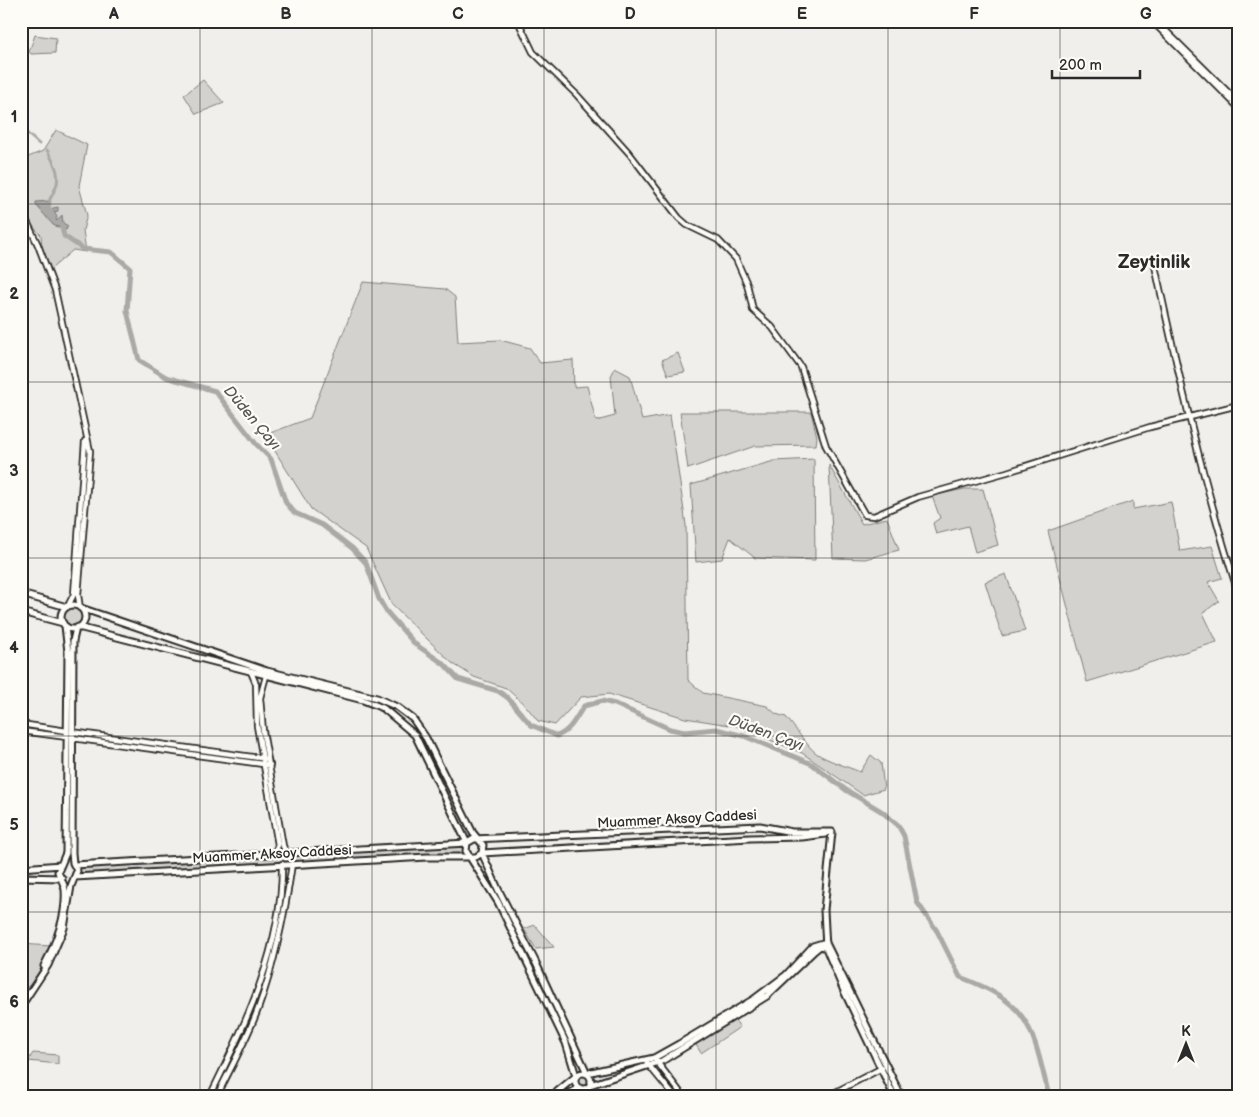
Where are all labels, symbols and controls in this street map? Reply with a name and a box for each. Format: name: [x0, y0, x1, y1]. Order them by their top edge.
text: A: [108, 5, 119, 24]
text: B: [280, 5, 292, 24]
text: C: [452, 5, 464, 24]
text: D: [624, 5, 636, 24]
text: E: [797, 5, 807, 24]
text: F: [969, 5, 979, 24]
text: G: [1140, 5, 1152, 24]
scale bar: [1052, 48, 1139, 80]
text: 200 m: [1059, 56, 1102, 75]
text: 1: [11, 108, 17, 127]
district label: Zeytinlik: [1118, 251, 1190, 274]
text: 2: [9, 285, 19, 304]
water label: Düden Çayı: [220, 382, 285, 454]
text: 3: [9, 462, 19, 481]
text: 4: [9, 639, 19, 658]
water label: Düden Çayı: [726, 711, 807, 755]
street label: Muammer Aksoy Caddesi: [597, 806, 757, 832]
text: 5: [9, 816, 19, 835]
street label: Muammer Aksoy Caddesi: [192, 841, 352, 867]
text: 6: [9, 993, 19, 1012]
north arrow: [1162, 1020, 1212, 1070]
text: K: [1181, 1023, 1191, 1040]

